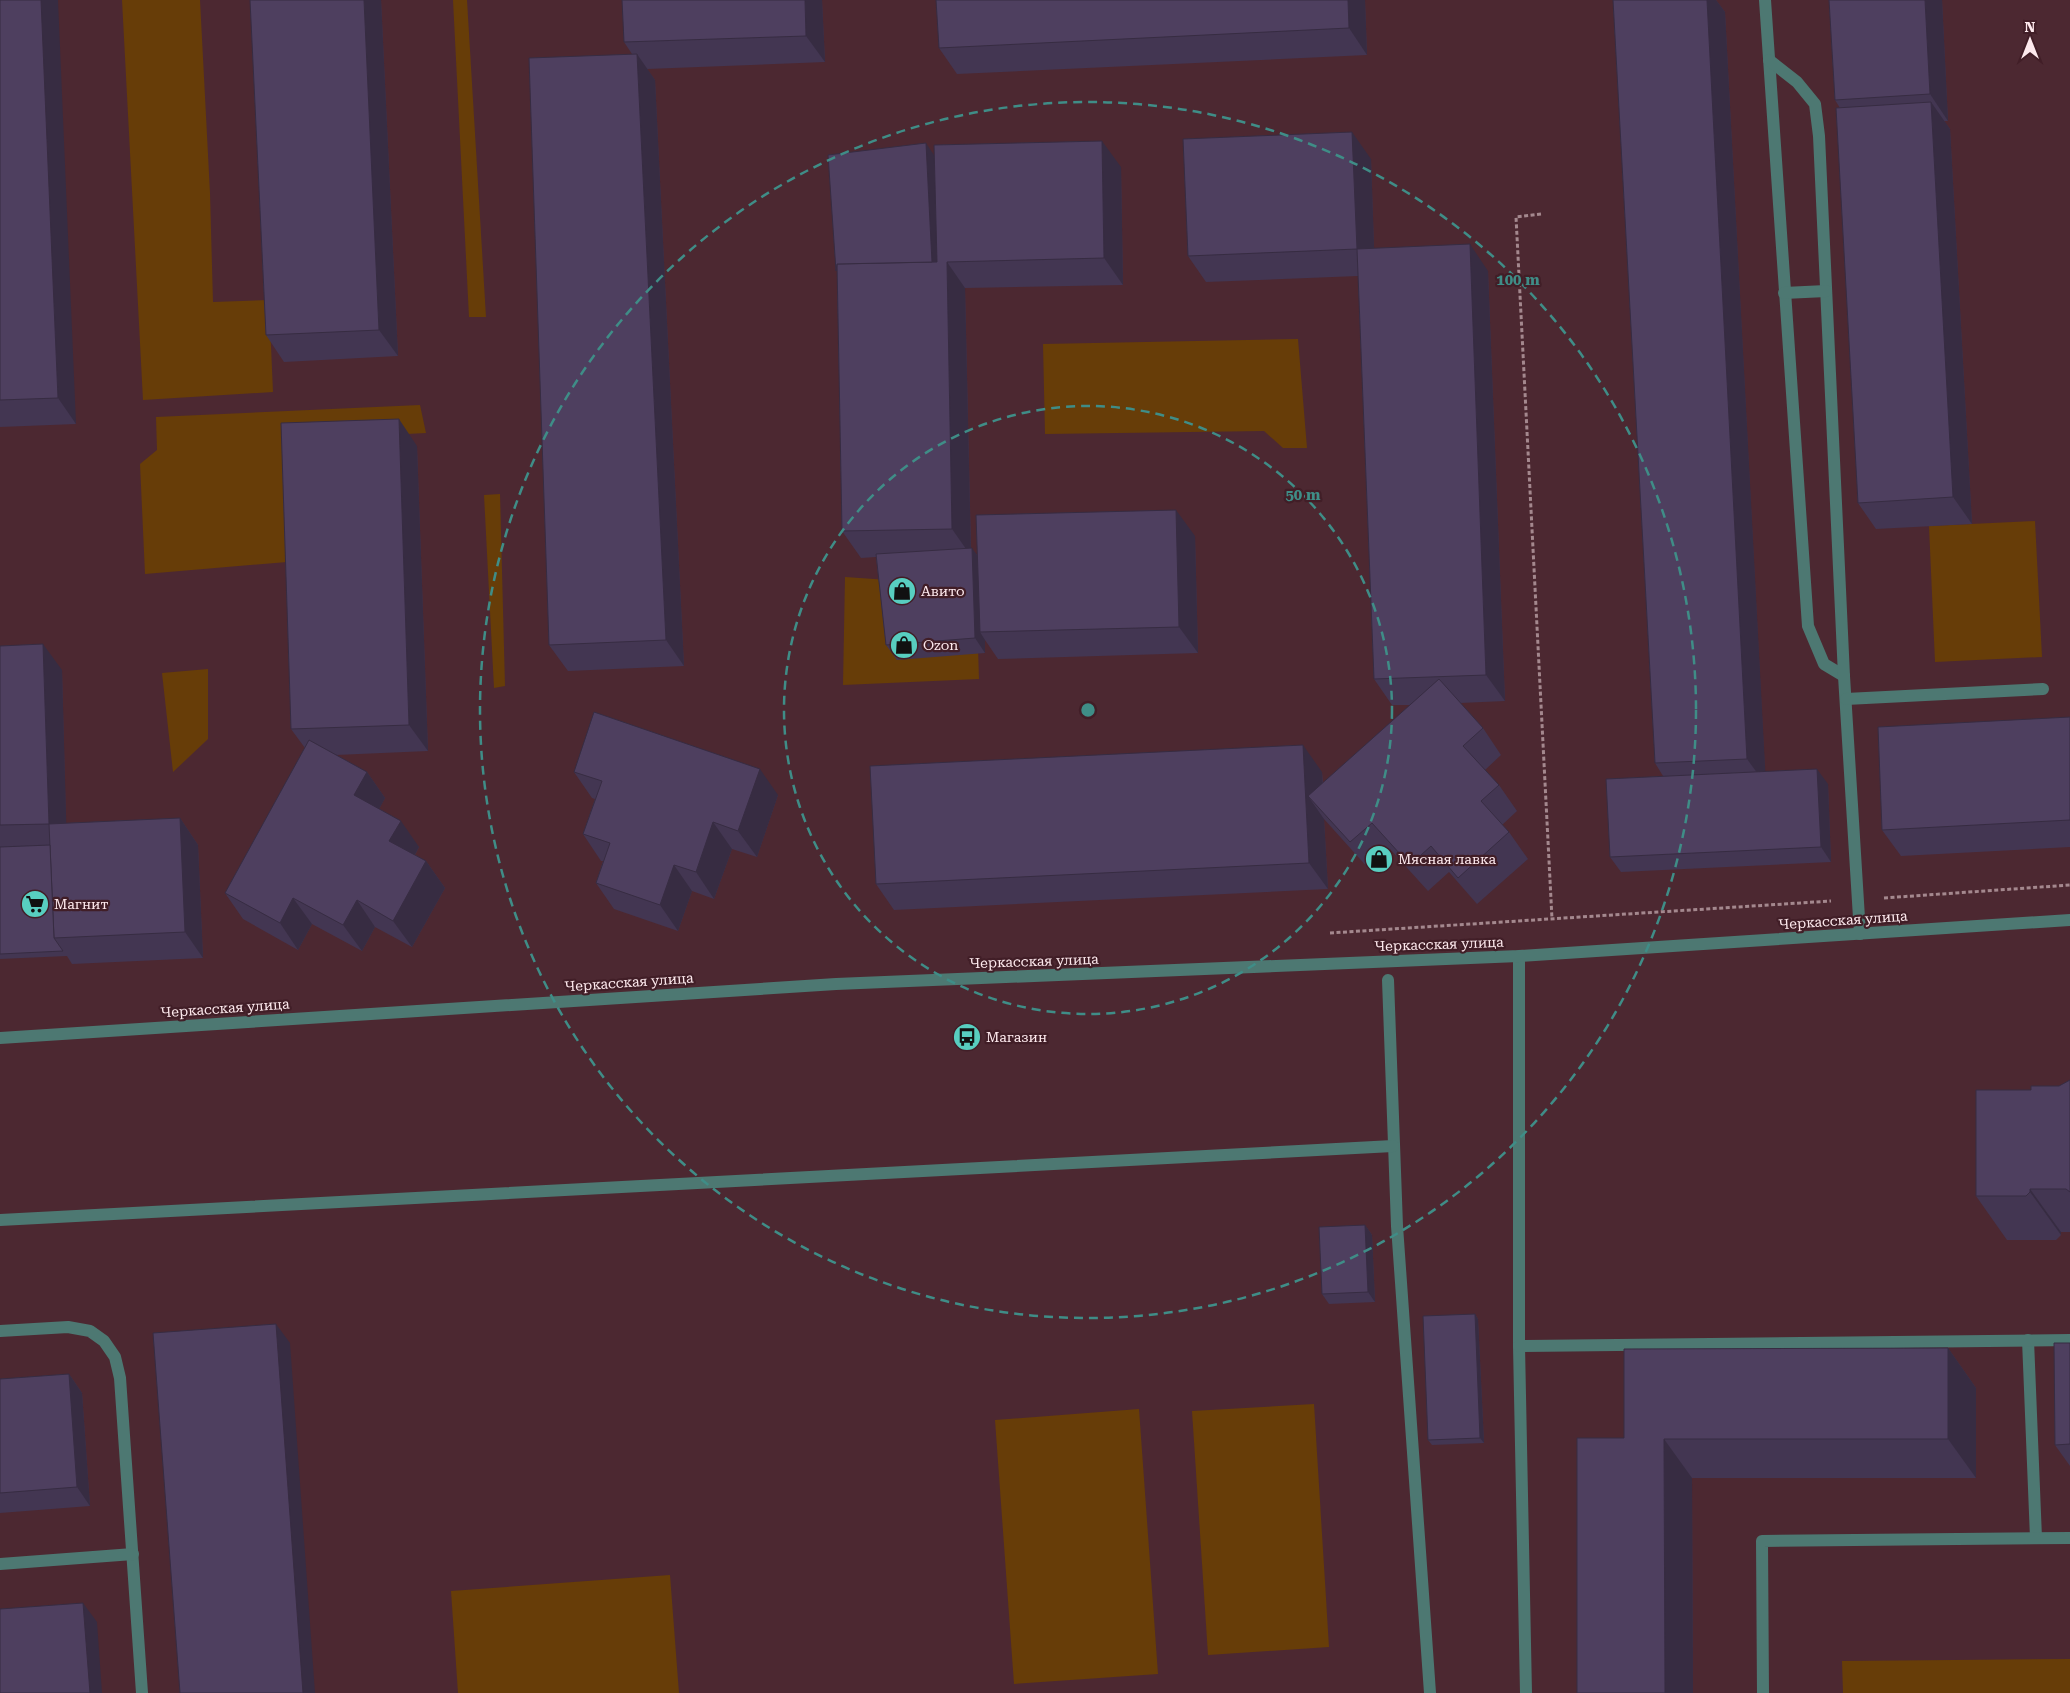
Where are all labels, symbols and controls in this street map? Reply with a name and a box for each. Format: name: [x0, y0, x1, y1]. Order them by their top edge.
north arrow: [2005, 15, 2055, 65]
text: N: [2025, 19, 2036, 35]
text: 100 m: [1496, 271, 1540, 289]
text: 50 m: [1285, 486, 1321, 504]
shop icon: Авито: [887, 576, 917, 606]
place label: Авито: [921, 583, 965, 599]
shop icon: Ozon: [889, 630, 919, 660]
place label: Ozon: [923, 637, 958, 653]
centre of rings: [1079, 701, 1097, 719]
shop icon: Мясная лавка: [1364, 844, 1394, 874]
place label: Мясная лавка: [1398, 851, 1496, 867]
supermarket icon: Магнит: [20, 889, 50, 919]
place label: Магнит: [54, 896, 108, 912]
street label: Черкасская улица: [1778, 907, 1908, 932]
street label: Черкасская улица: [1374, 934, 1504, 954]
street label: Черкасская улица: [969, 951, 1099, 971]
street label: Черкасская улица: [564, 969, 694, 994]
street label: Черкасская улица: [160, 995, 290, 1020]
bus stop icon: Магазин: [952, 1022, 982, 1052]
place label: Магазин: [986, 1029, 1047, 1045]

